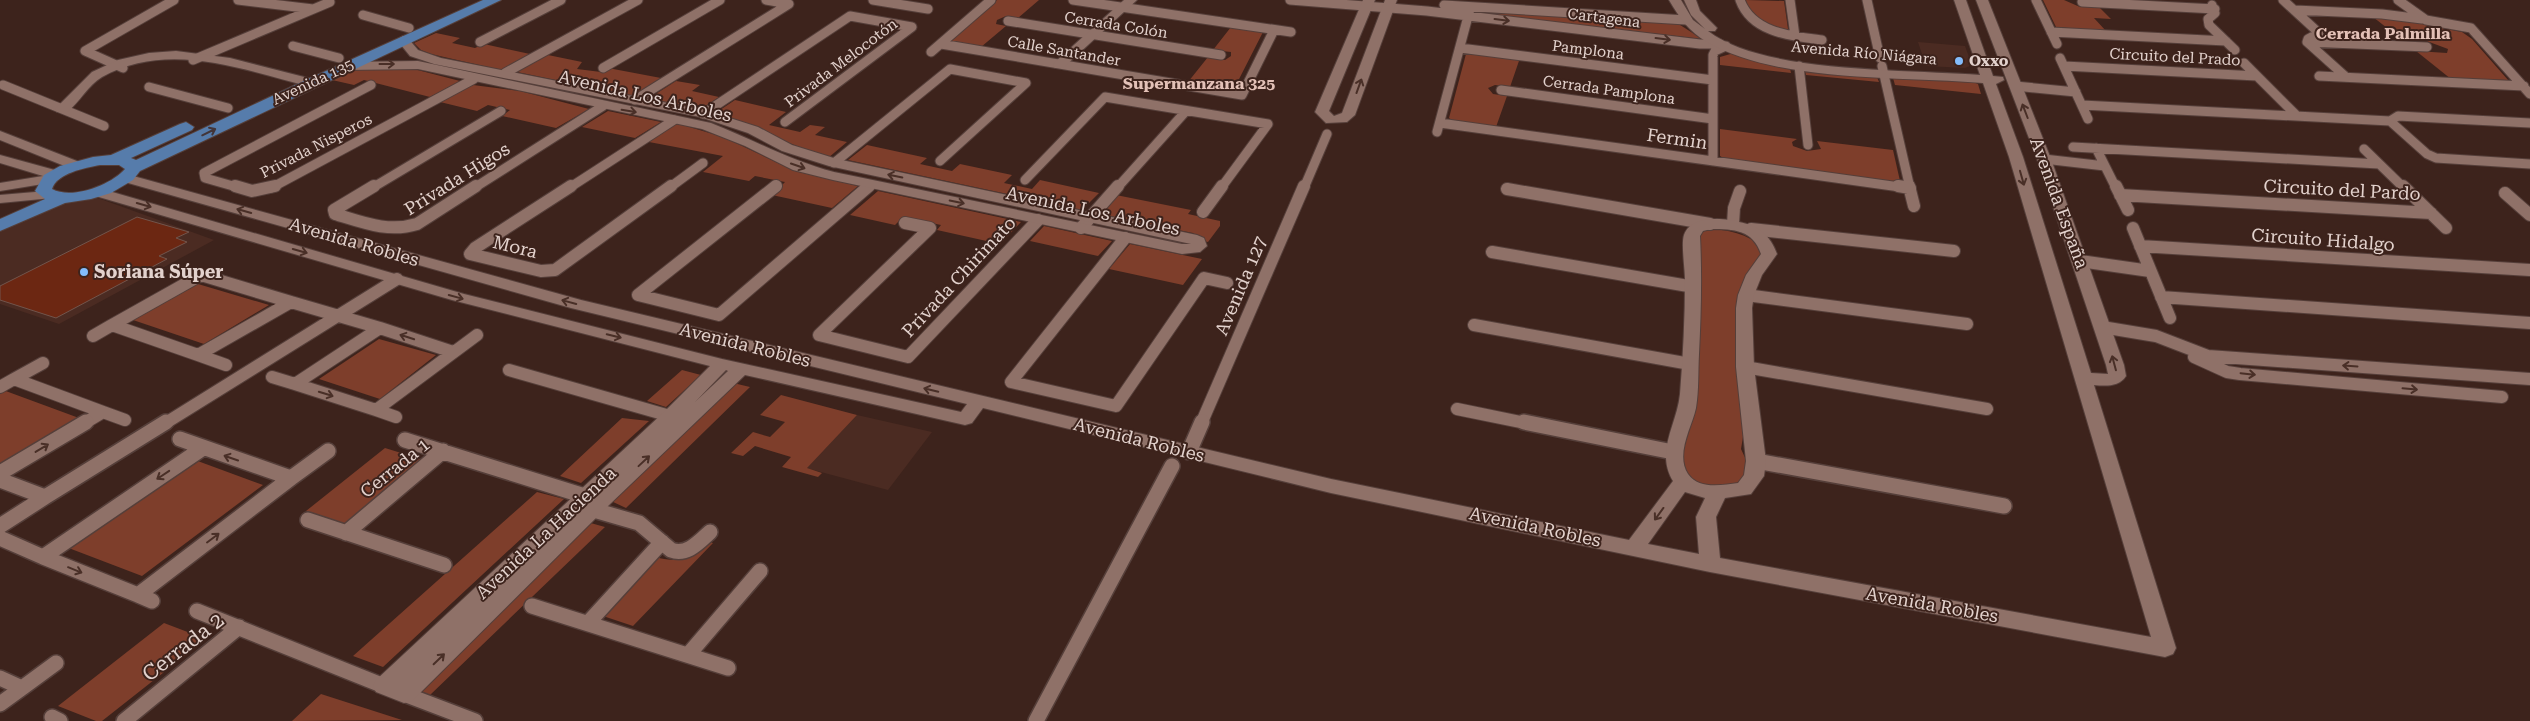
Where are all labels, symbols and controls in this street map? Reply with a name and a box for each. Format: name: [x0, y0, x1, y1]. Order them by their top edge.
street label: Cartagena: [1567, 5, 1641, 31]
street label: Cerrada Colón: [1063, 8, 1169, 42]
street label: Privada Melocotón: [781, 15, 901, 111]
one-way arrow: [1493, 15, 1509, 25]
district label: Cerrada Palmilla: [2316, 24, 2451, 43]
street label: Calle Santander: [1006, 32, 1122, 70]
one-way arrow: [1655, 34, 1671, 44]
street label: Pamplona: [1551, 37, 1625, 63]
street label: Avenida Río Niágara: [1790, 38, 1938, 68]
street label: Circuito del Prado: [2109, 45, 2241, 69]
place label: Oxxo: [1969, 52, 2009, 70]
street label: Avenida 135: [269, 55, 357, 109]
marker: Oxxo: [1953, 55, 1965, 67]
one-way arrow: [378, 59, 395, 69]
street label: Avenida Los Arboles: [556, 65, 734, 126]
street label: Cerrada Pamplona: [1542, 72, 1676, 108]
district label: Supermanzana 325: [1123, 74, 1275, 93]
one-way arrow: [1355, 79, 1364, 95]
one-way arrow: [2020, 104, 2029, 119]
one-way arrow: [620, 106, 636, 116]
street label: Privada Nisperos: [257, 110, 375, 182]
street label: Fermin: [1645, 124, 1709, 153]
one-way arrow: [201, 126, 216, 136]
street label: Avenida España: [2026, 134, 2093, 272]
street label: Privada Higos: [400, 138, 513, 219]
one-way arrow: [790, 162, 806, 171]
one-way arrow: [2018, 170, 2028, 186]
one-way arrow: [888, 171, 904, 181]
street label: Circuito del Pardo: [2263, 175, 2421, 204]
street label: Avenida Los Arboles: [1004, 182, 1182, 239]
one-way arrow: [948, 198, 964, 207]
one-way arrow: [136, 201, 152, 210]
one-way arrow: [236, 206, 252, 216]
street label: Privada Chirimato: [897, 212, 1020, 341]
street label: Avenida Robles: [287, 213, 421, 270]
street label: Circuito Hidalgo: [2251, 224, 2395, 255]
street label: Mora: [491, 231, 540, 262]
street label: Avenida 127: [1210, 233, 1271, 338]
one-way arrow: [292, 246, 308, 256]
place label: Soriana Súper: [94, 261, 223, 282]
marker: Soriana Súper: [78, 266, 90, 278]
one-way arrow: [448, 292, 464, 302]
one-way arrow: [562, 296, 578, 306]
street label: Avenida Robles: [678, 318, 813, 371]
one-way arrow: [399, 331, 415, 341]
one-way arrow: [605, 332, 621, 341]
one-way arrow: [2109, 355, 2118, 371]
one-way arrow: [2343, 361, 2359, 371]
one-way arrow: [2240, 369, 2256, 379]
one-way arrow: [2401, 384, 2417, 394]
one-way arrow: [923, 385, 939, 394]
one-way arrow: [318, 390, 334, 400]
street label: Avenida Robles: [1072, 413, 1207, 466]
street label: Cerrada 1: [356, 433, 434, 502]
one-way arrow: [34, 443, 48, 453]
one-way arrow: [223, 452, 239, 462]
one-way arrow: [637, 455, 650, 467]
street label: Avenida La Hacienda: [471, 462, 620, 603]
one-way arrow: [156, 470, 170, 481]
street label: Avenida Robles: [1467, 502, 1603, 551]
one-way arrow: [1653, 507, 1664, 520]
one-way arrow: [206, 533, 220, 543]
one-way arrow: [67, 565, 82, 575]
street label: Avenida Robles: [1864, 583, 2000, 626]
street label: Cerrada 2: [137, 608, 229, 686]
one-way arrow: [433, 653, 445, 665]

